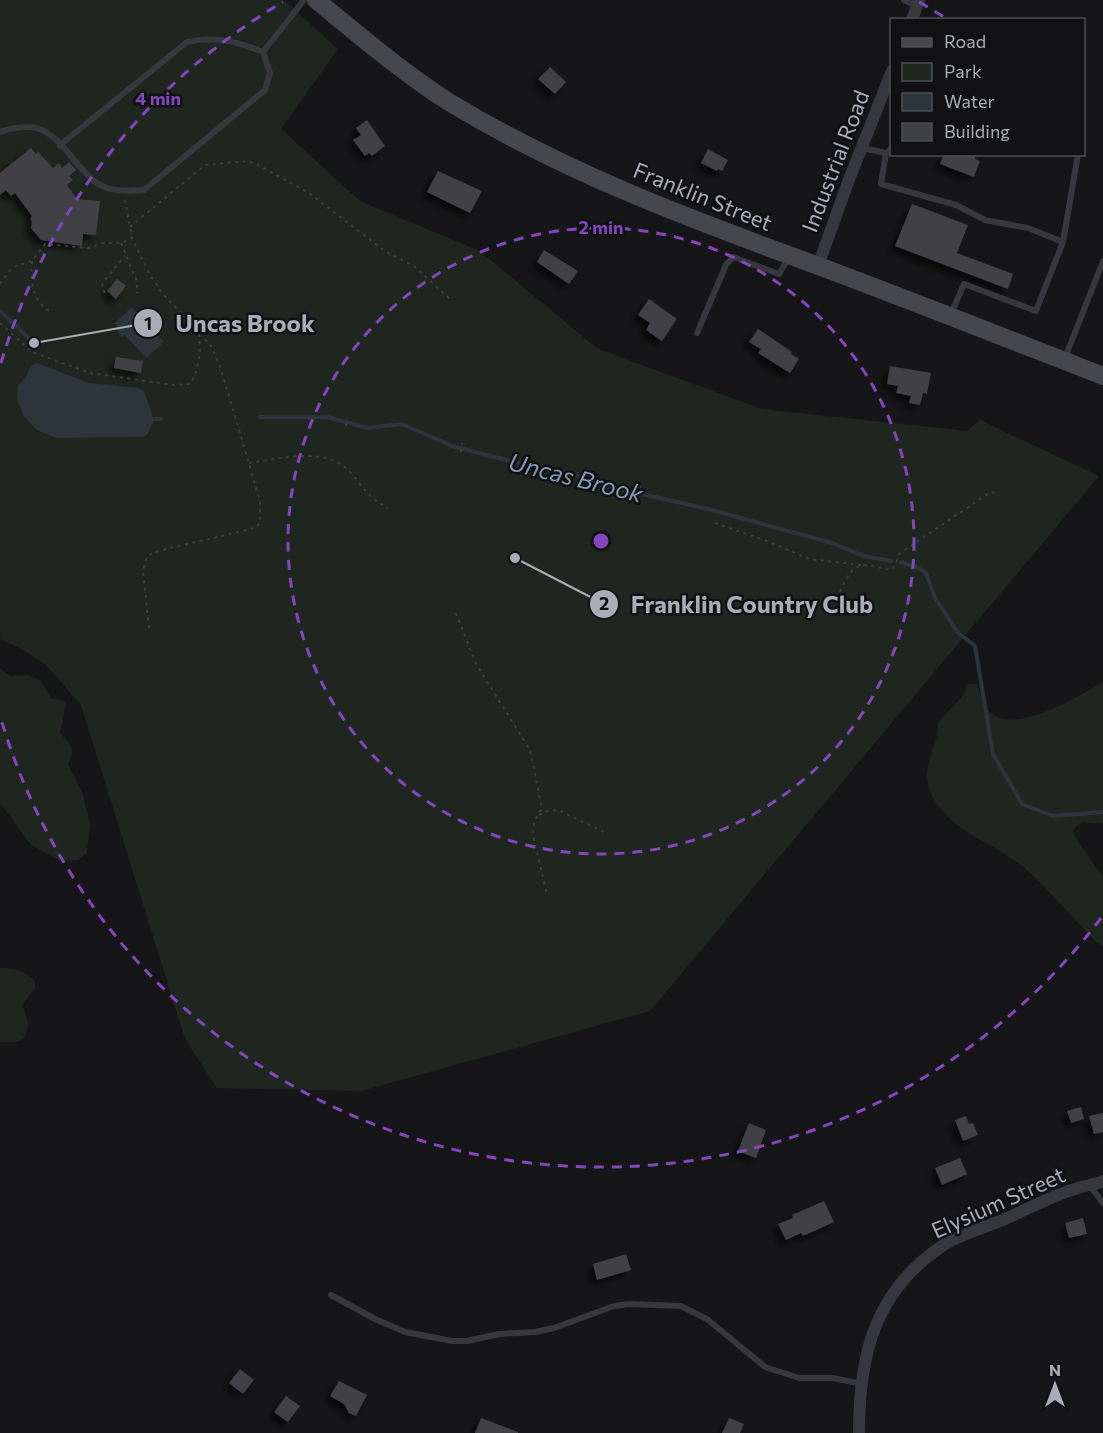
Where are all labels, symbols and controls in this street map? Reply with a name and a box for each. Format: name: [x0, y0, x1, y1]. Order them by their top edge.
legend: [890, 18, 1085, 156]
text: Road: [944, 30, 986, 52]
text: Park: [944, 60, 982, 82]
street label: Industrial Road: [796, 86, 874, 236]
text: 4 min: [135, 87, 181, 109]
text: Water: [944, 90, 995, 112]
text: Building: [944, 120, 1010, 142]
street label: Franklin Street: [630, 156, 776, 236]
text: 2 min: [579, 216, 623, 238]
callout: Uncas Brook: [133, 302, 326, 344]
text: Uncas Brook: [175, 308, 315, 337]
text: 1: [144, 312, 152, 334]
water label: Uncas Brook: [506, 446, 647, 508]
centre of rings: [591, 531, 611, 551]
callout: Franklin Country Club: [589, 583, 885, 625]
text: Franklin Country Club: [631, 589, 873, 618]
text: 2: [599, 592, 609, 614]
street label: Elysium Street: [927, 1160, 1069, 1244]
north arrow: [1025, 1355, 1085, 1415]
text: N: [1049, 1360, 1061, 1379]

